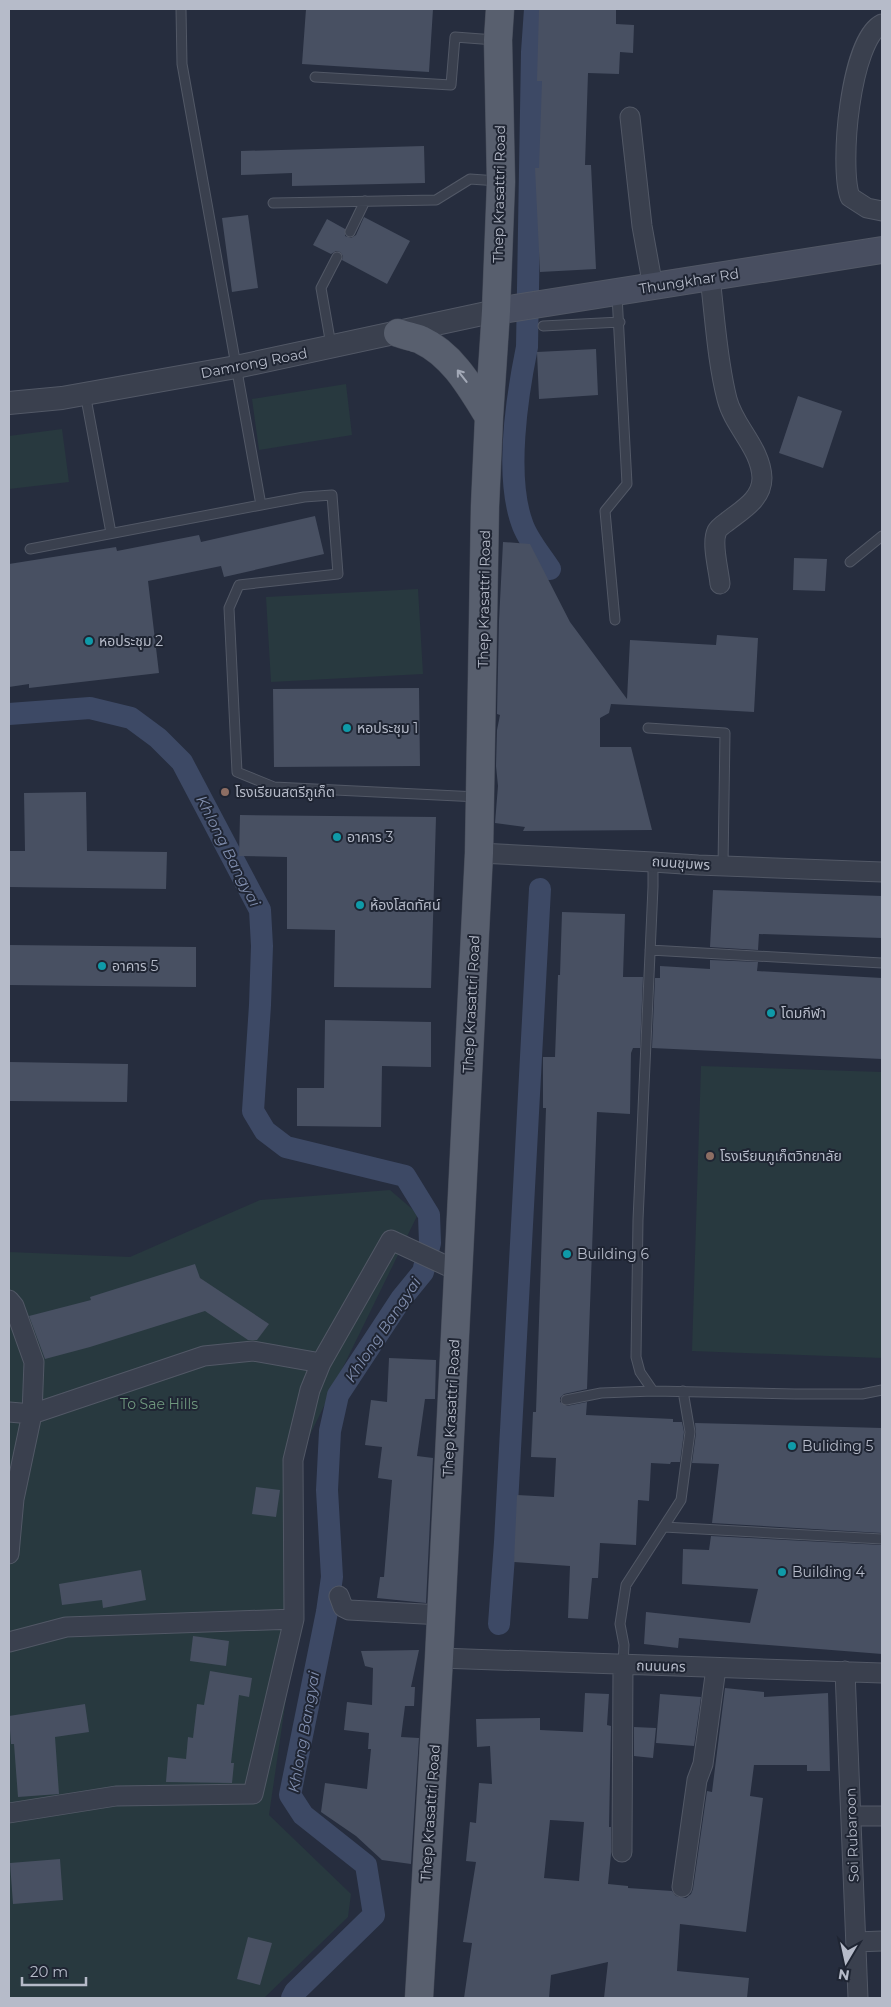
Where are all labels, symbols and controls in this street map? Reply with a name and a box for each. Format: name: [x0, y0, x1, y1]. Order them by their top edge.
street label: Thep Krasattri Road: [489, 125, 509, 263]
street label: Thungkhar Rd: [638, 264, 740, 298]
street label: Damrong Road: [199, 344, 309, 382]
one-way arrow: [457, 370, 468, 383]
street label: Thep Krasattri Road: [474, 530, 494, 668]
place label: หอประชุม 2: [99, 632, 163, 650]
marker: หอประชุม 2: [83, 635, 95, 647]
place label: หอประชุม 1: [357, 719, 418, 737]
marker: หอประชุม 1: [341, 722, 353, 734]
place label: โรงเรียนสตรีภูเก็ต: [235, 783, 335, 801]
marker: โรงเรียนสตรีภูเก็ต: [219, 786, 231, 798]
water label: Khlong Bangyai: [192, 792, 265, 911]
place label: อาคาร 3: [347, 828, 393, 846]
marker: อาคาร 3: [331, 831, 343, 843]
street label: ถนนชุมพร: [651, 852, 711, 874]
place label: ห้องโสดทัศน์: [370, 896, 440, 914]
marker: ห้องโสดทัศน์: [354, 899, 366, 911]
street label: Thep Krasattri Road: [458, 935, 484, 1073]
place label: อาคาร 5: [112, 957, 158, 975]
marker: อาคาร 5: [96, 960, 108, 972]
place label: โดมกีฬา: [781, 1004, 826, 1022]
marker: โดมกีฬา: [765, 1007, 777, 1019]
place label: โรงเรียนภูเก็ตวิทยาลัย: [720, 1147, 842, 1165]
marker: โรงเรียนภูเก็ตวิทยาลัย: [704, 1150, 716, 1162]
place label: Building 6: [577, 1245, 649, 1263]
marker: Building 6: [561, 1248, 573, 1260]
water label: Khlong Bangyai: [340, 1273, 425, 1386]
street label: Thep Krasattri Road: [438, 1339, 464, 1477]
park label: To Sae Hills: [120, 1395, 198, 1413]
place label: Buliding 5: [802, 1437, 873, 1455]
marker: Buliding 5: [786, 1440, 798, 1452]
place label: Building 4: [792, 1563, 865, 1581]
marker: Building 4: [776, 1566, 788, 1578]
street label: ถนนนคร: [636, 1656, 686, 1676]
water label: Khlong Bangyai: [284, 1669, 324, 1794]
street label: Thep Krasattri Road: [416, 1744, 444, 1882]
street label: Soi Rubaroon: [841, 1787, 863, 1883]
north arrow: [821, 1937, 871, 1987]
scale bar: [22, 1954, 86, 1986]
text: 20 m: [30, 1962, 68, 1981]
text: N: [837, 1965, 851, 1985]

